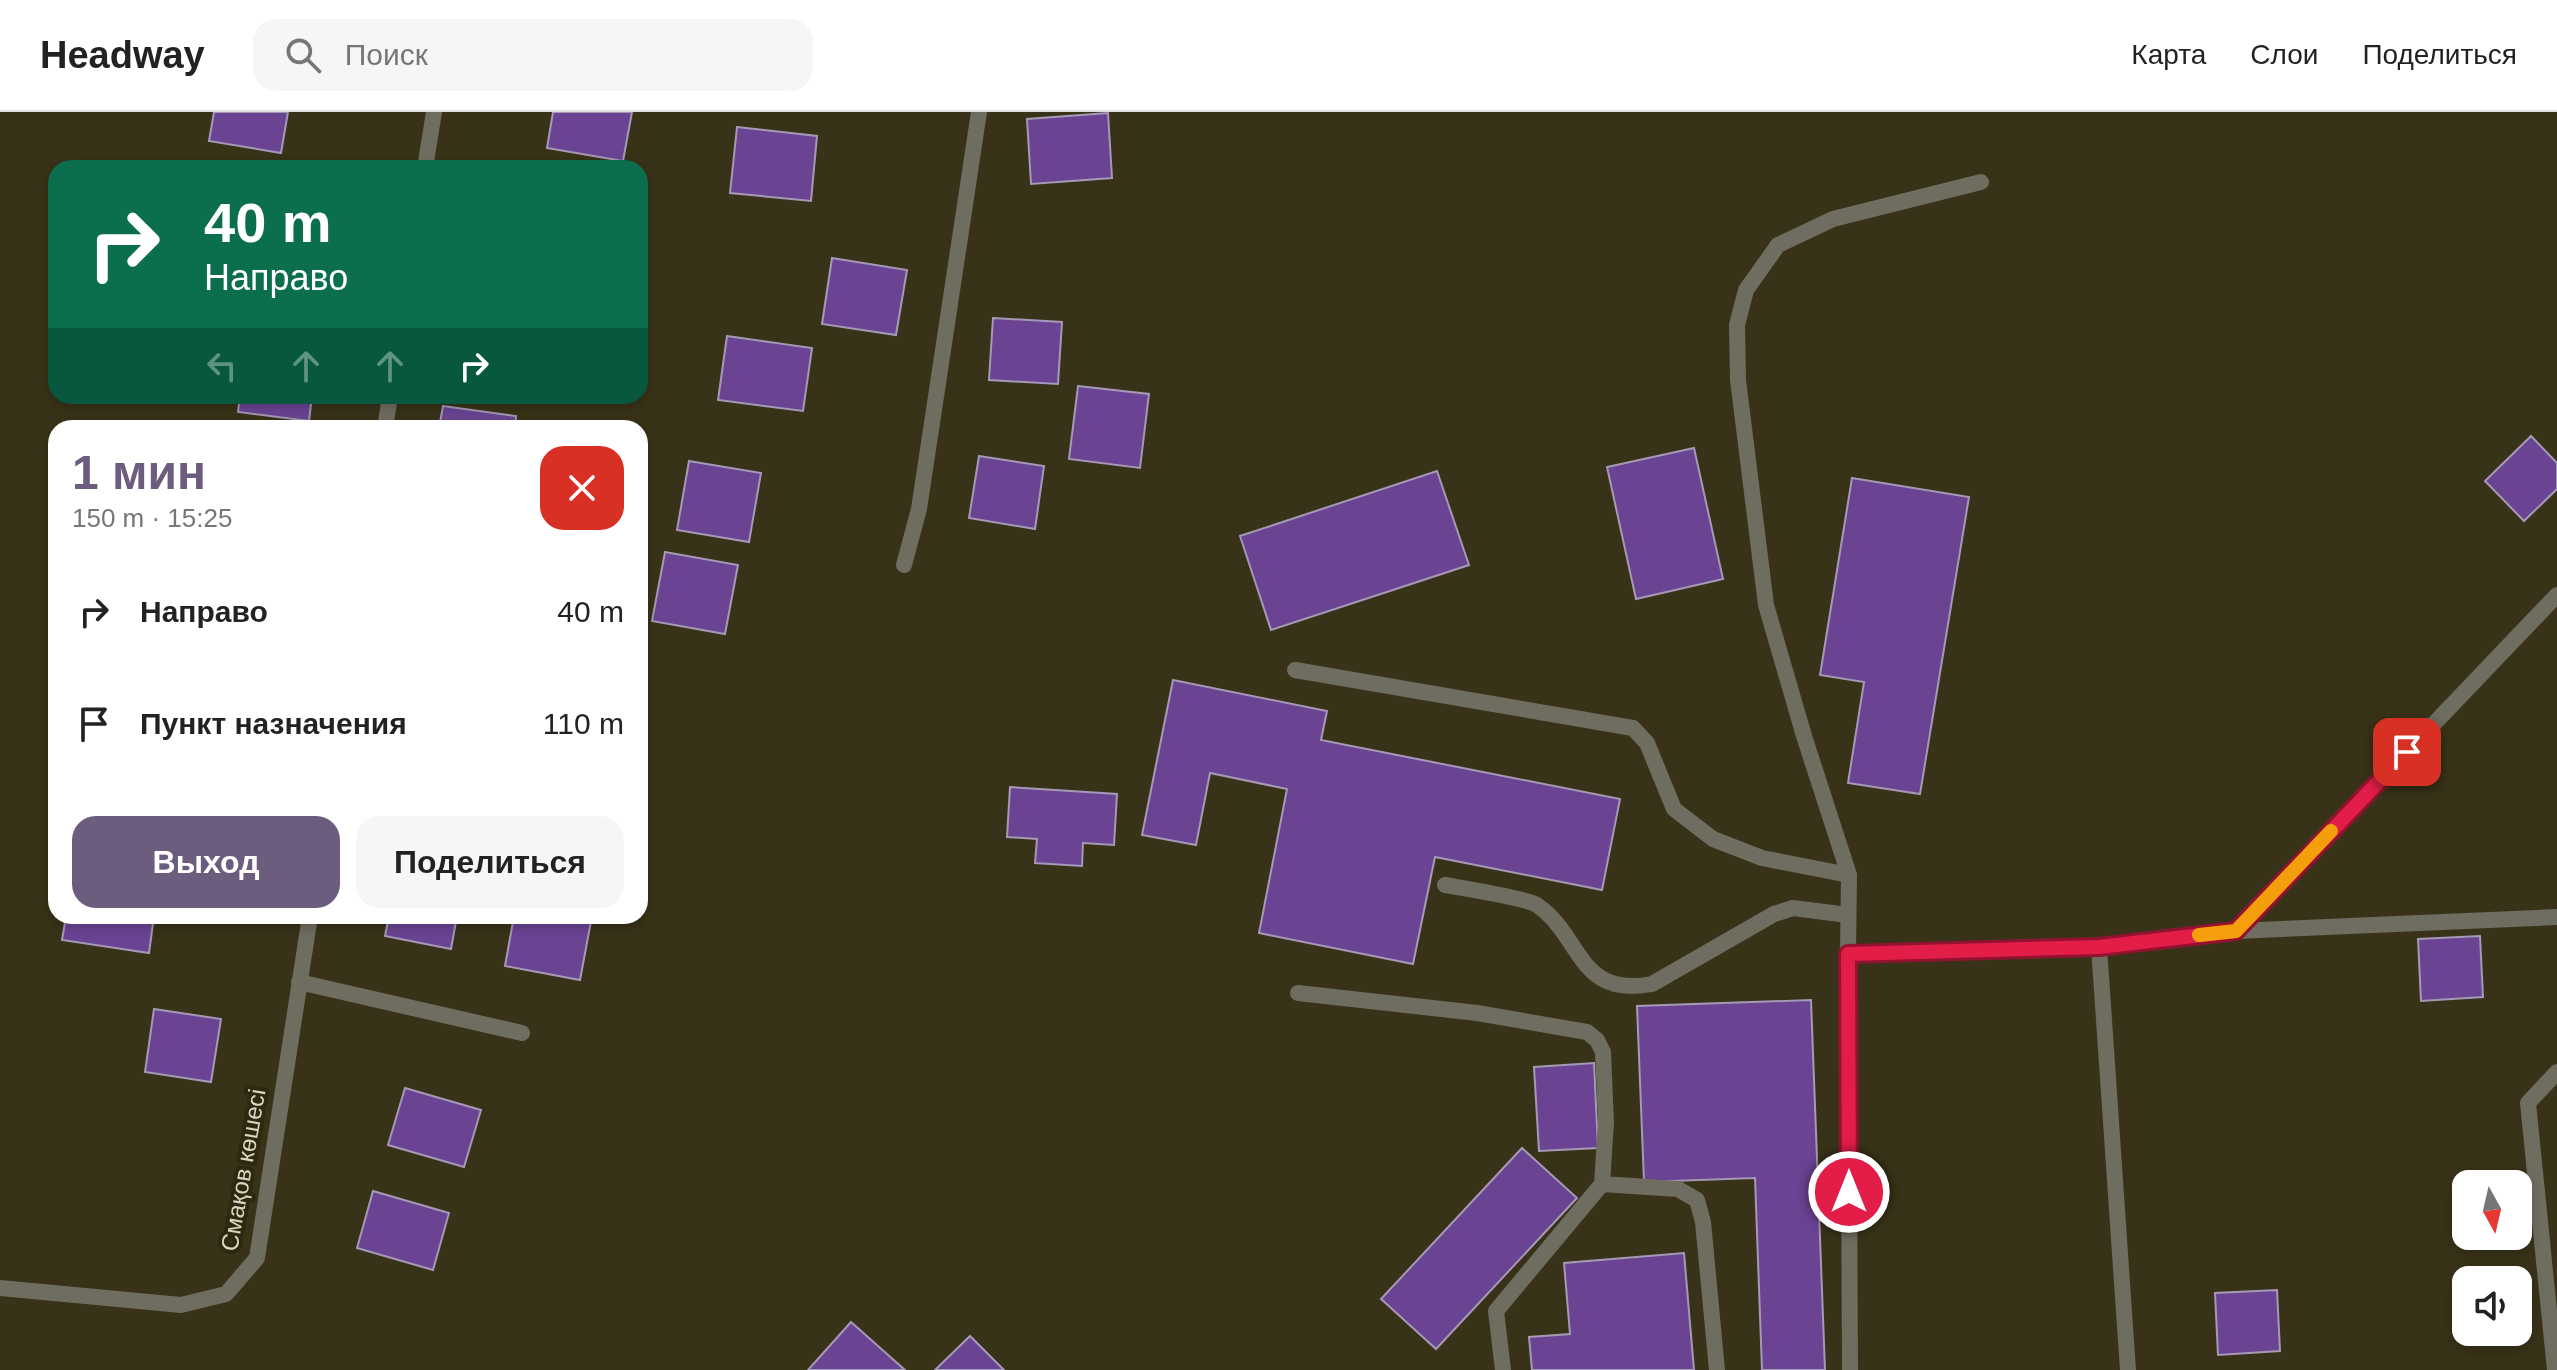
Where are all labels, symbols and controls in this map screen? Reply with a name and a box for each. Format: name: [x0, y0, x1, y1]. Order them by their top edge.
search box: [253, 19, 813, 91]
icon: search: [281, 33, 325, 77]
text: Headway: [40, 34, 205, 76]
text: Поиск: [345, 38, 428, 71]
text: Карта: [2131, 39, 2206, 70]
text: Слои: [2250, 39, 2318, 70]
text: Поделиться: [2362, 39, 2517, 70]
text: 40 m: [204, 191, 332, 254]
icon: right: [72, 192, 176, 296]
text: Направо: [204, 257, 348, 298]
icon: left: [200, 344, 244, 388]
icon: ahead: [284, 344, 328, 388]
icon: ahead: [368, 344, 412, 388]
icon: right: [452, 344, 496, 388]
text: 1 мин: [72, 446, 206, 499]
button: close: [540, 446, 624, 530]
text: 150 m · 15:25: [72, 503, 232, 533]
icon: right: [72, 590, 116, 634]
text: Направо: [140, 595, 268, 628]
text: 40 m: [557, 595, 624, 628]
icon: arrive: [72, 702, 116, 746]
text: Пункт назначения: [140, 707, 407, 740]
text: 110 m: [543, 707, 624, 740]
pin: [2373, 718, 2441, 786]
icon: arrive: [2385, 730, 2429, 774]
button: Выход: [72, 816, 340, 908]
button: Поделиться: [356, 816, 624, 908]
street label: Смақов көшесі: [215, 1087, 271, 1253]
position arrow: [1807, 1150, 1891, 1234]
north arrow: [2452, 1170, 2532, 1250]
map controls: [2452, 1170, 2532, 1346]
button: sound: [2452, 1266, 2532, 1346]

